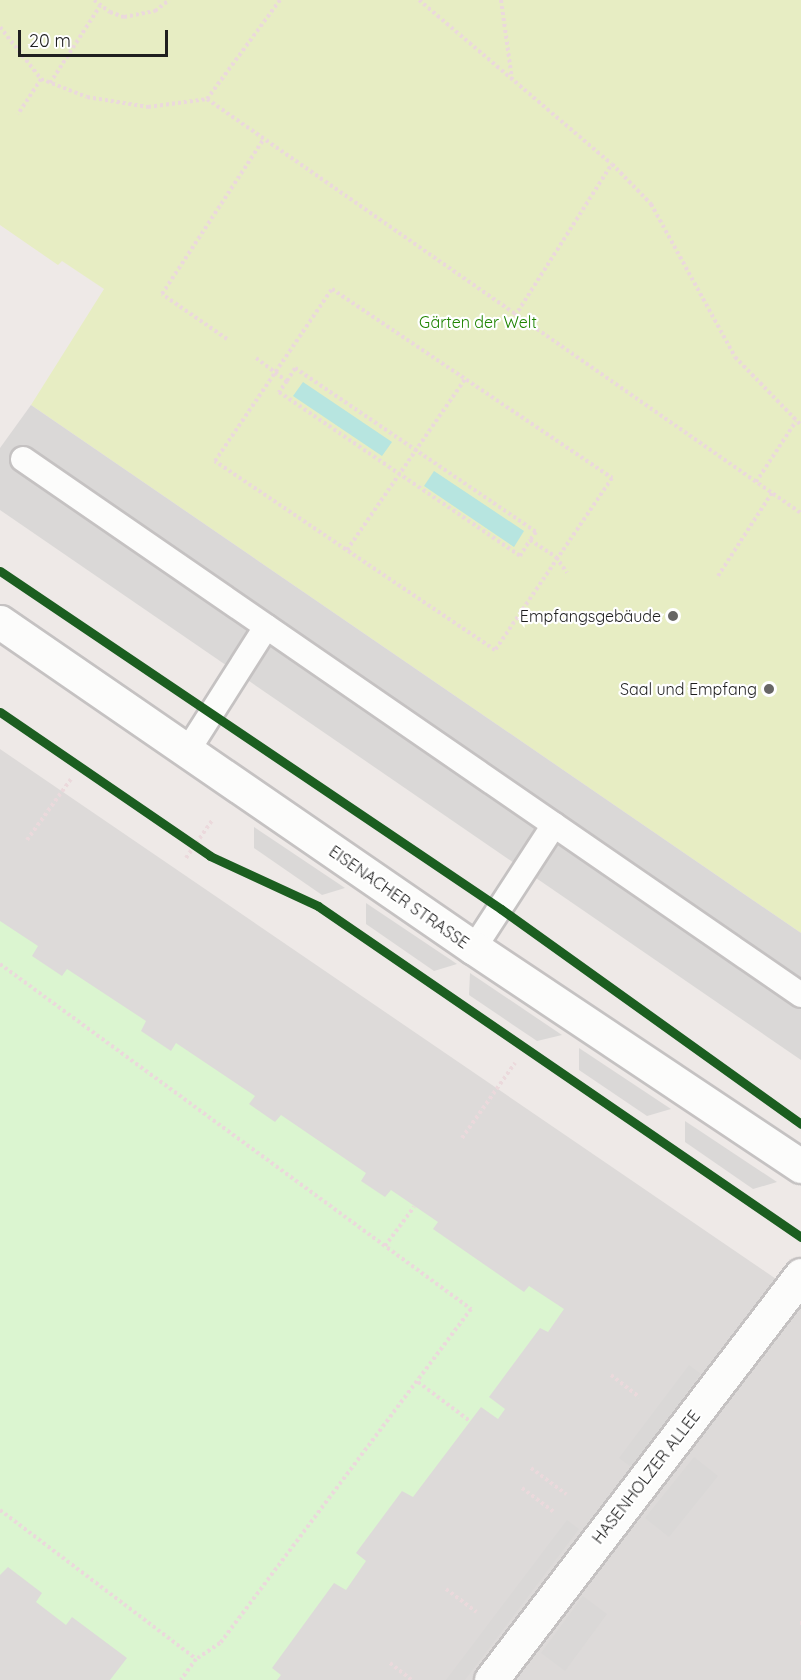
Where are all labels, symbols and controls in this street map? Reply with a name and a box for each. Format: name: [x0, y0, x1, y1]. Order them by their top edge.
scale bar: [21, 18, 171, 56]
text: 20 m: [29, 29, 71, 52]
park label: Gärten der Welt: [419, 312, 537, 332]
place label: Empfangsgebäude: [520, 606, 661, 626]
marker: Empfangsgebäude: [666, 609, 680, 623]
place label: Saal und Empfang: [620, 679, 757, 699]
marker: Saal und Empfang: [762, 682, 776, 696]
street label: EISENACHER STRASSE: [325, 842, 473, 952]
street label: HASENHOLZER ALLEE: [588, 1407, 704, 1547]

